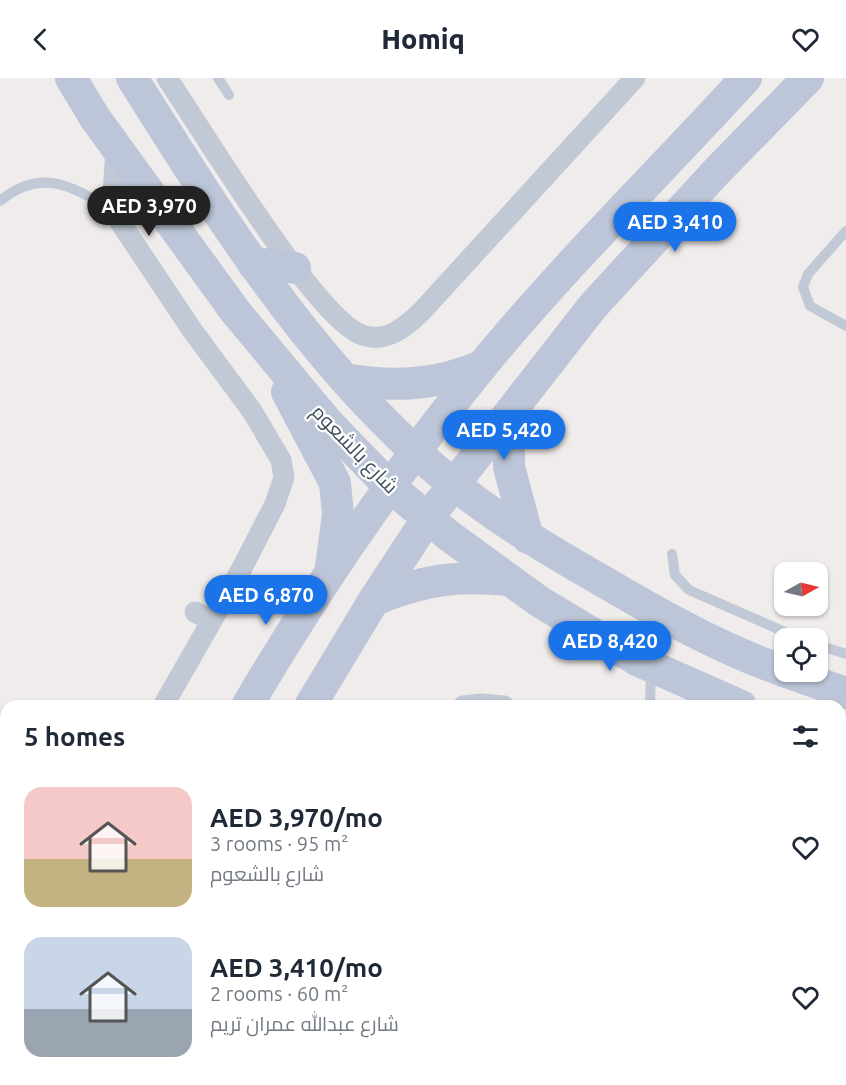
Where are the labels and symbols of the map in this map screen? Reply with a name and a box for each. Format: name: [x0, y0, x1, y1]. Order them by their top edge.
pin: AED 3,970: [80, 186, 218, 237]
pin: AED 3,410: [606, 202, 744, 253]
street label: شارع بالشعوم: [305, 400, 403, 500]
pin: AED 5,420: [435, 410, 573, 461]
north arrow: [774, 562, 828, 616]
pin: AED 6,870: [197, 575, 335, 626]
pin: AED 8,420: [541, 621, 679, 672]

